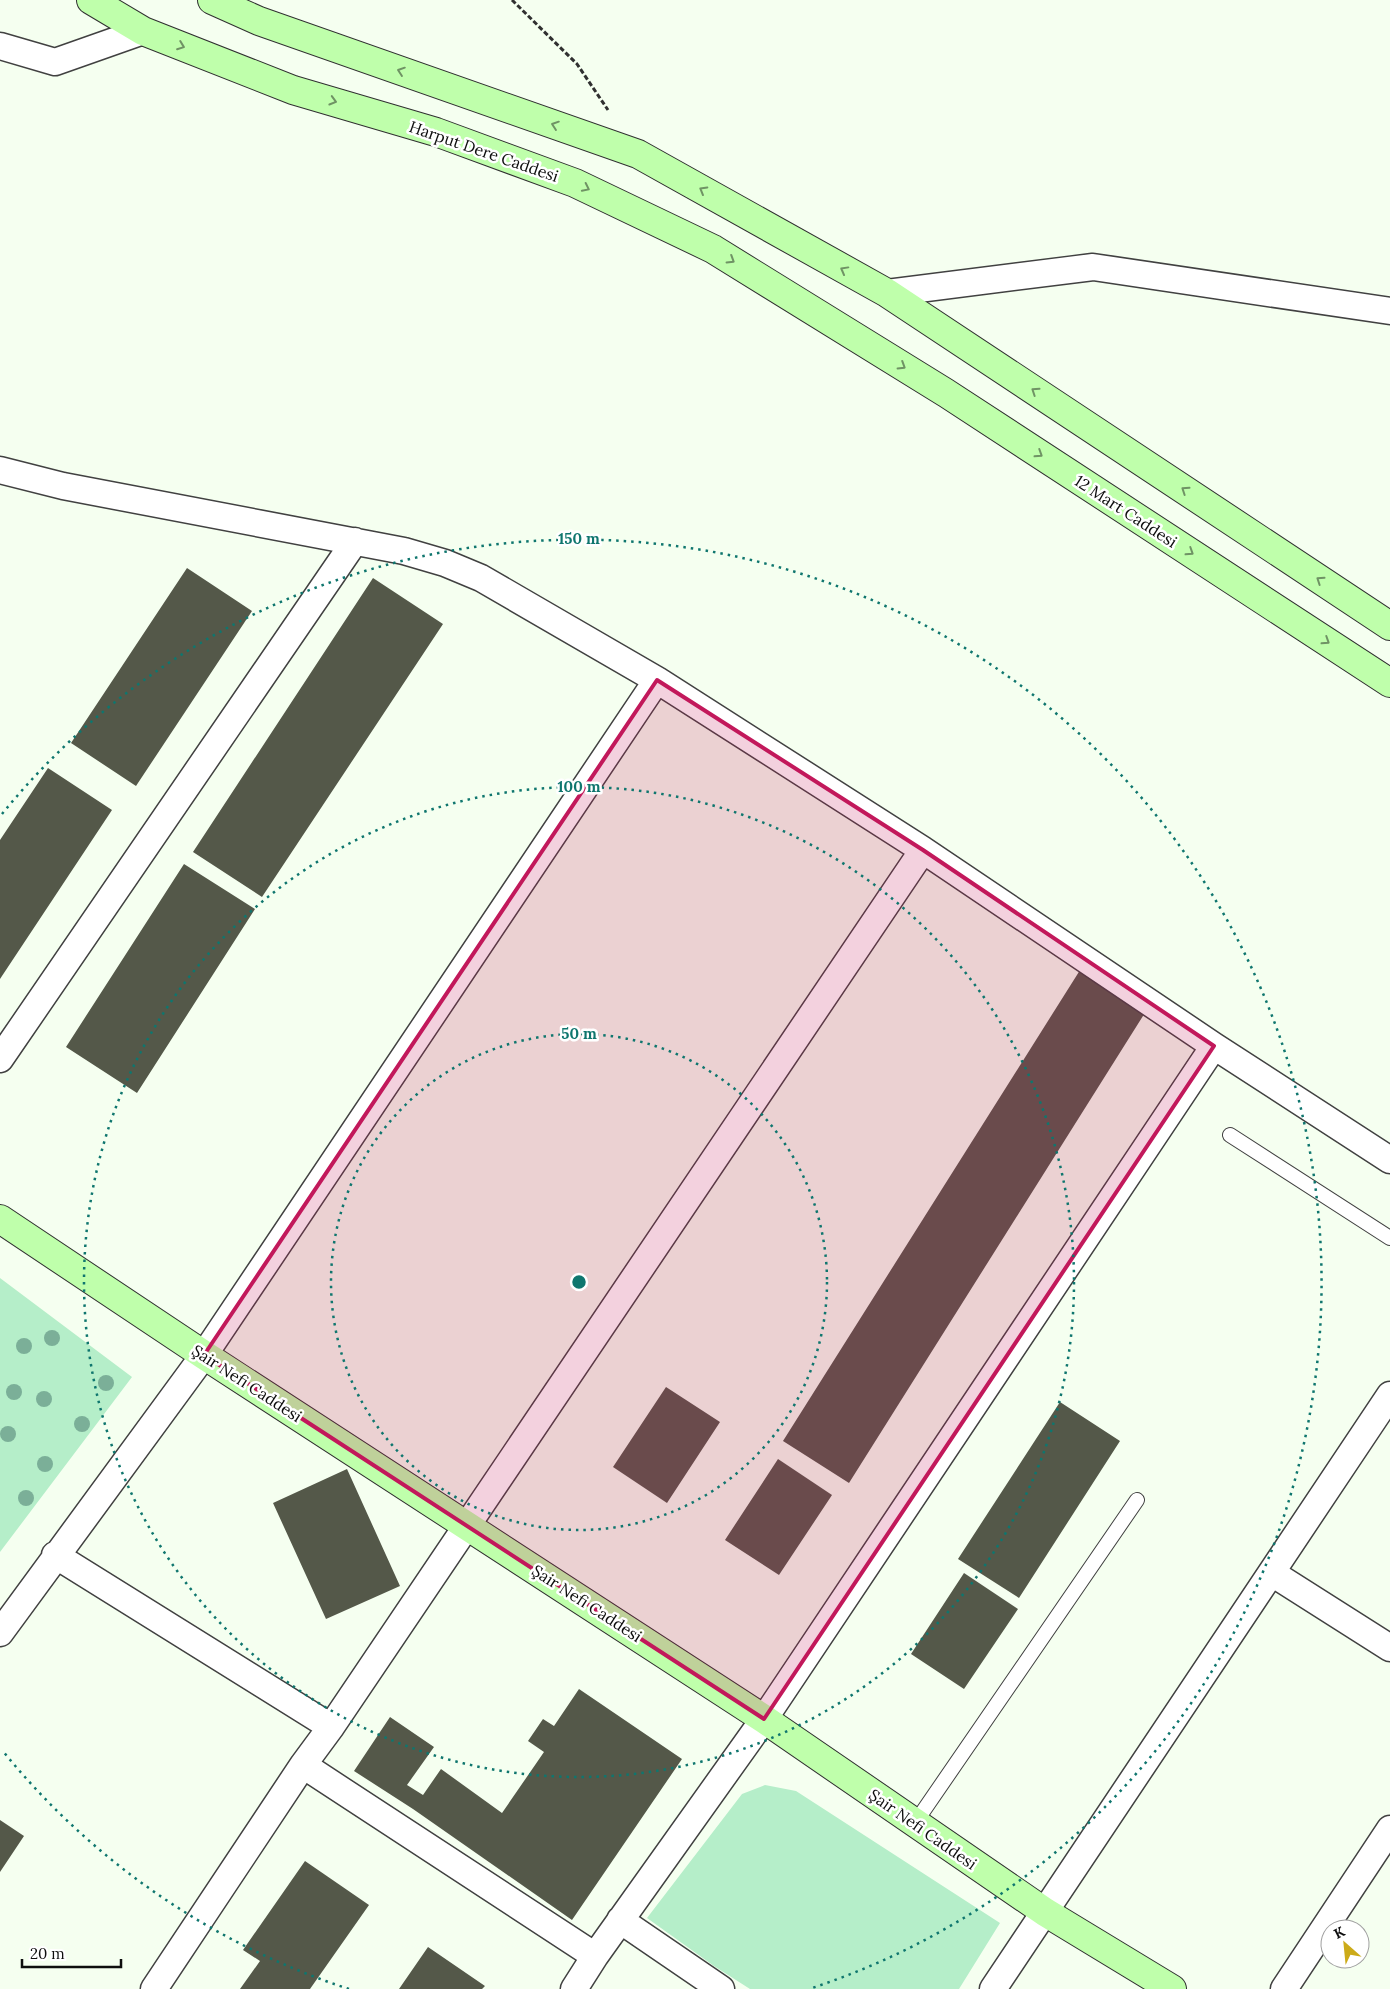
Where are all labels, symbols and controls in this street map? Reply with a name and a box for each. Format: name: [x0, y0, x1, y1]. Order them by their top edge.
one-way arrow: [176, 40, 184, 50]
one-way arrow: [398, 67, 406, 77]
one-way arrow: [328, 96, 337, 106]
street label: Harput Dere Caddesi: [407, 116, 561, 186]
one-way arrow: [551, 121, 559, 131]
one-way arrow: [581, 182, 590, 192]
one-way arrow: [699, 187, 708, 197]
one-way arrow: [726, 254, 735, 264]
one-way arrow: [841, 266, 850, 276]
one-way arrow: [897, 360, 906, 369]
one-way arrow: [1031, 387, 1040, 397]
one-way arrow: [1033, 448, 1043, 457]
street label: 12 Mart Caddesi: [1071, 470, 1181, 552]
one-way arrow: [1181, 487, 1190, 496]
text: 150 m: [558, 529, 600, 548]
one-way arrow: [1184, 546, 1193, 556]
one-way arrow: [1316, 577, 1326, 586]
one-way arrow: [1320, 635, 1329, 644]
text: 100 m: [558, 777, 601, 796]
text: 50 m: [561, 1024, 597, 1043]
centre of rings: [570, 1273, 588, 1291]
street label: Şair Nefi Caddesi: [188, 1340, 306, 1426]
street label: Şair Nefi Caddesi: [528, 1560, 646, 1646]
street label: Şair Nefi Caddesi: [865, 1784, 981, 1874]
north arrow: [1320, 1919, 1370, 1969]
text: K: [1331, 1922, 1348, 1943]
scale bar: [22, 1936, 121, 1968]
text: 20 m: [30, 1944, 65, 1963]

